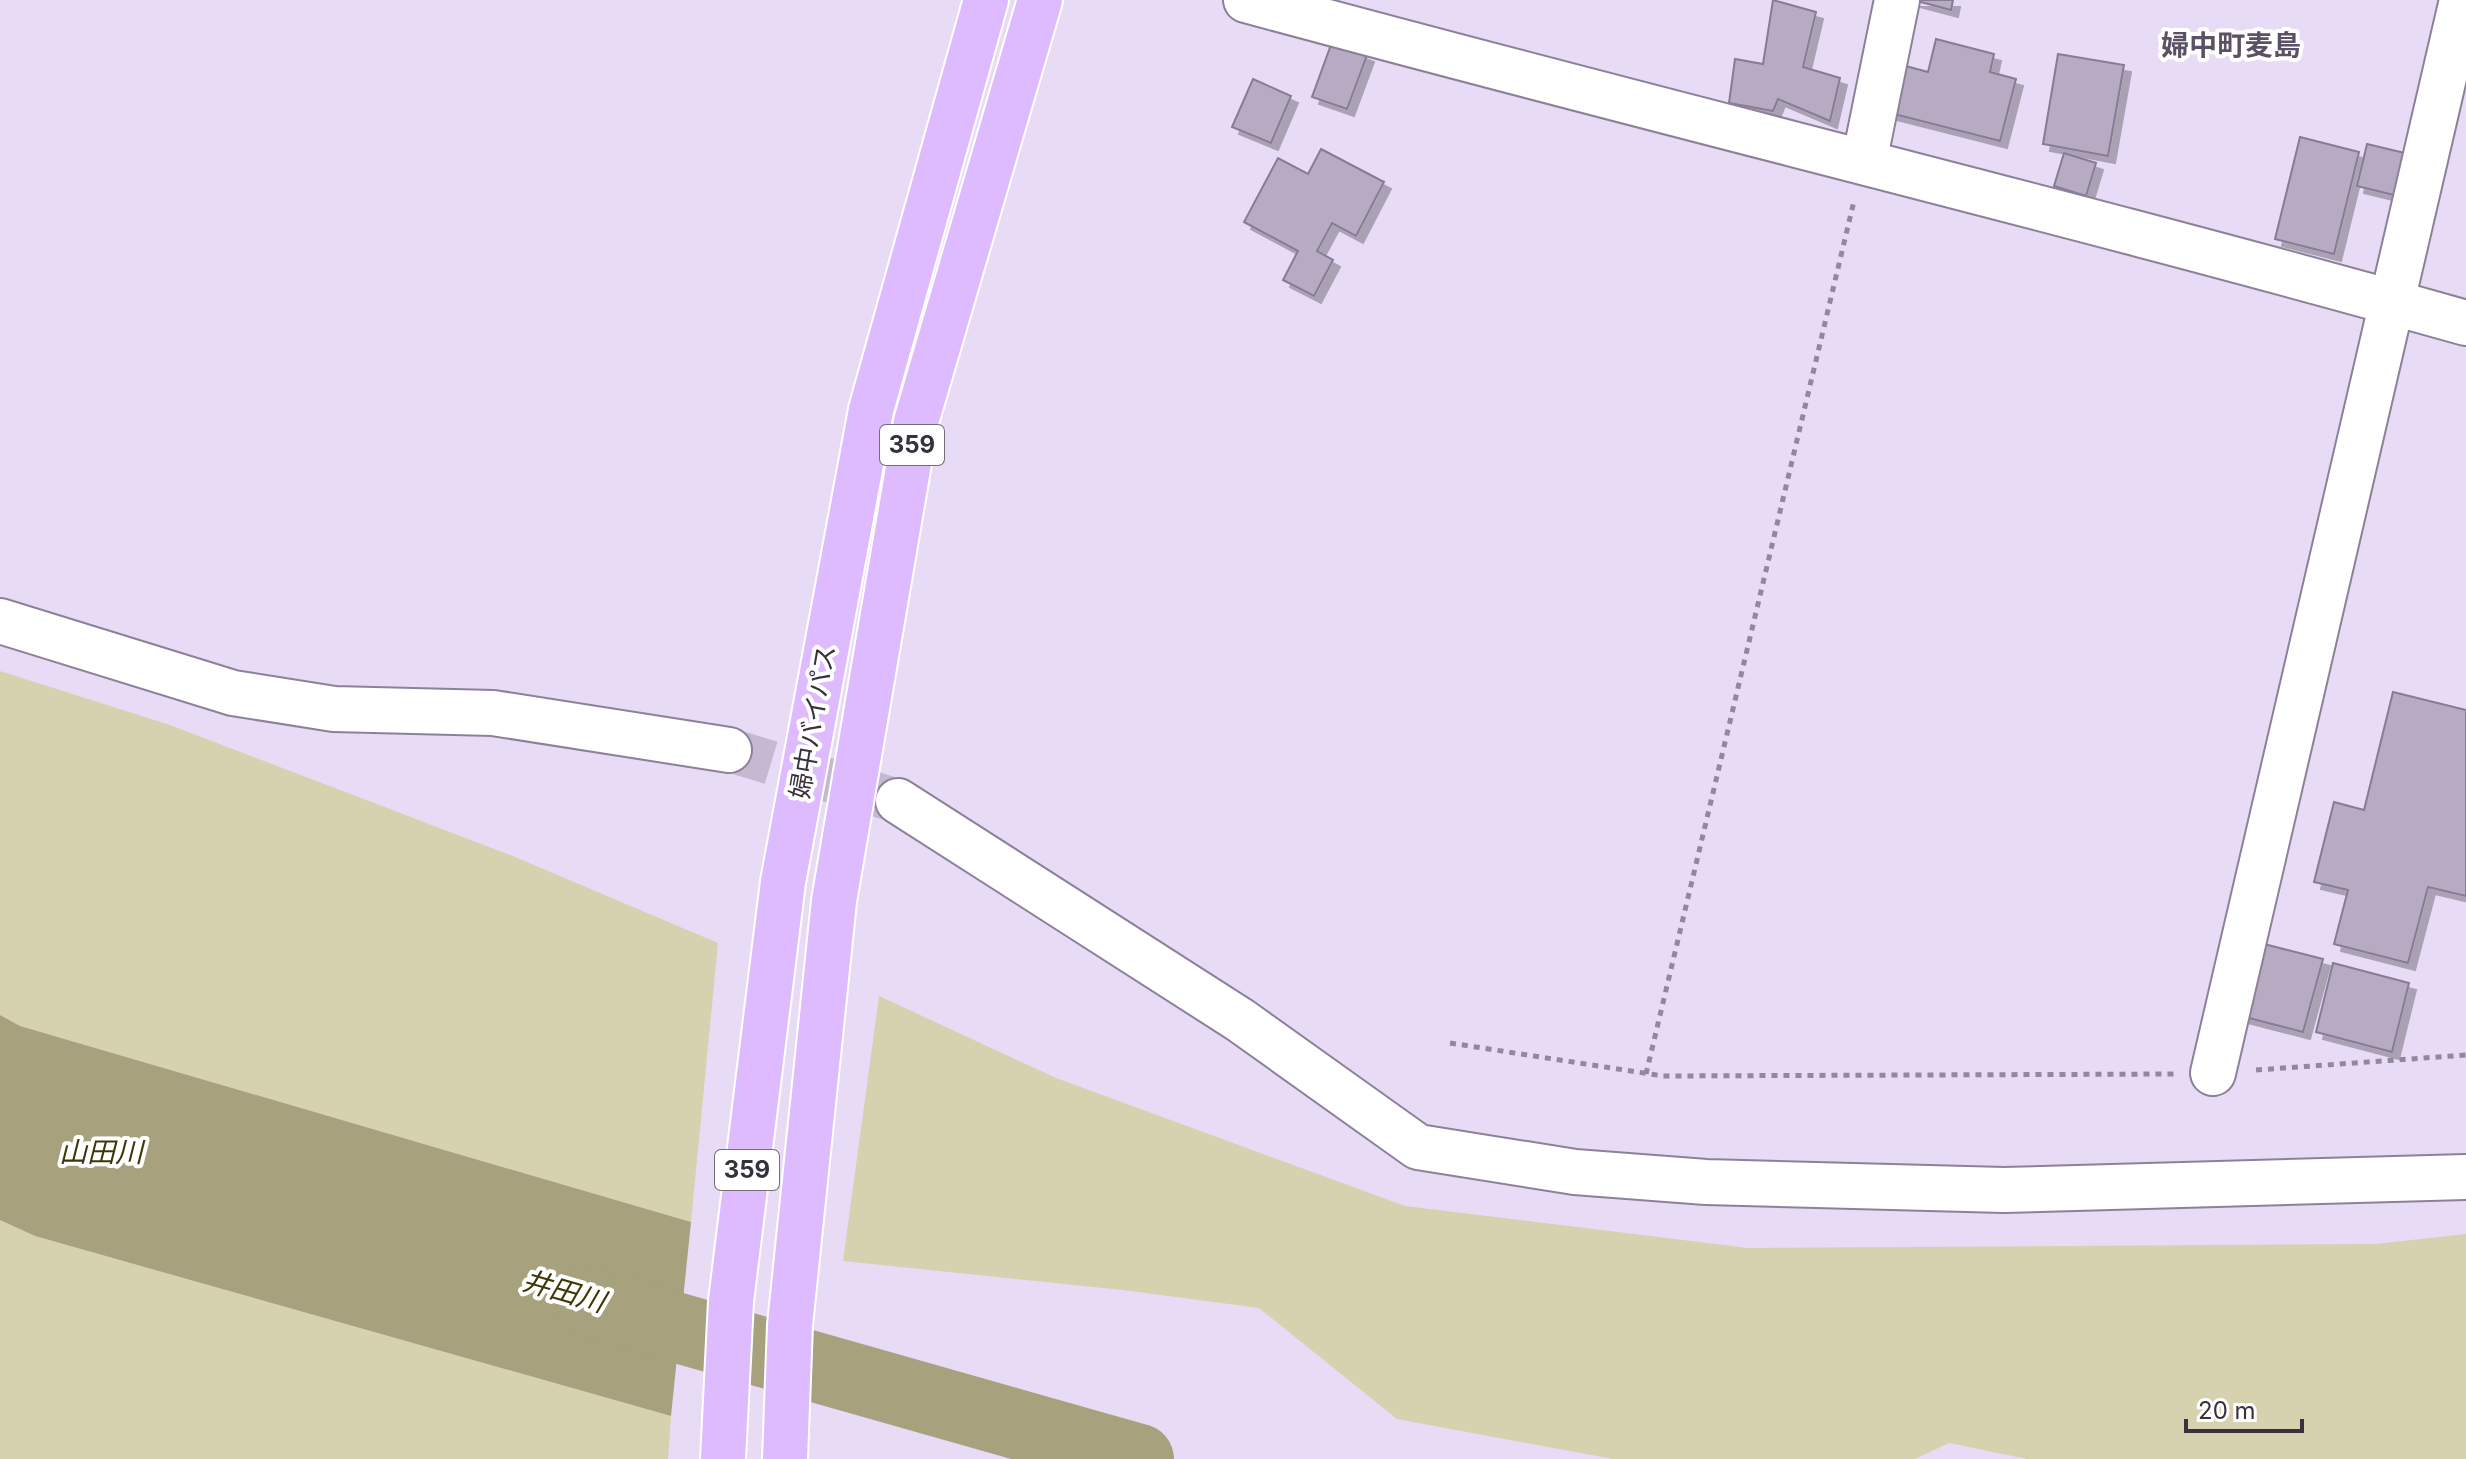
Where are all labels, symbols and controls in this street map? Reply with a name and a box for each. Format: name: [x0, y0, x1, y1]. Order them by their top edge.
district label: 婦中町麦島: [2161, 28, 2301, 62]
road number: 359: [880, 425, 944, 465]
street label: 婦中バイパス: [784, 643, 841, 801]
water label: 山田川: [59, 1135, 146, 1169]
road number: 359: [715, 1150, 779, 1190]
water label: 井田川: [519, 1263, 612, 1320]
scale bar: [2186, 1383, 2302, 1433]
text: 20 m: [2198, 1396, 2256, 1425]

